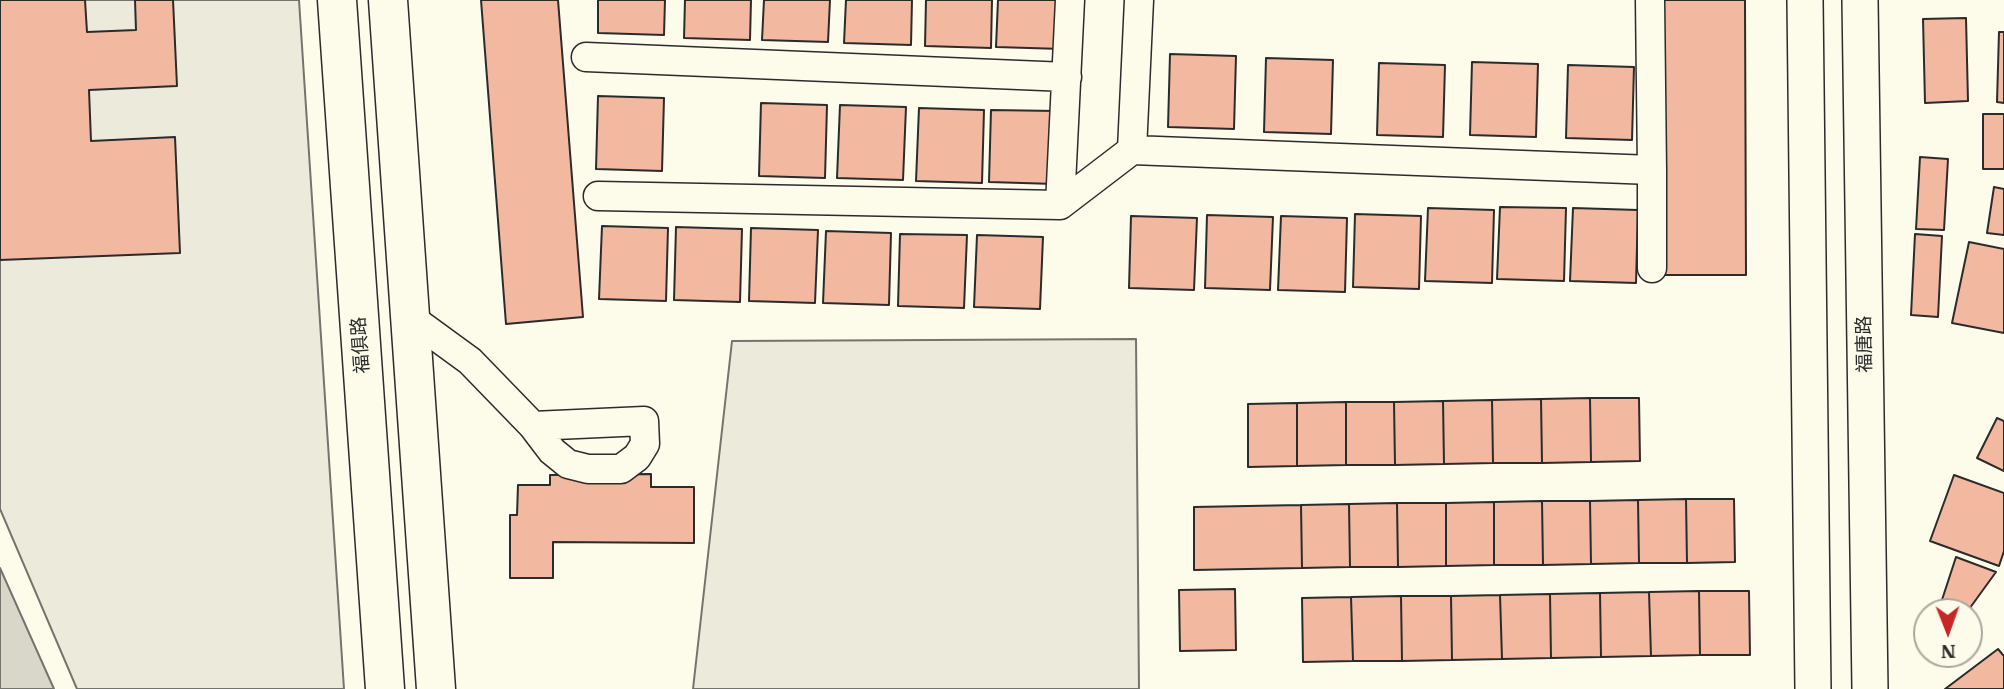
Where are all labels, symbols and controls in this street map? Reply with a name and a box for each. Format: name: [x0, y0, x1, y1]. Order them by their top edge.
street label: 福唐路: [1853, 315, 1877, 373]
street label: 福俱路: [348, 316, 374, 374]
north arrow: [1913, 598, 1983, 668]
text: N: [1941, 640, 1956, 664]

